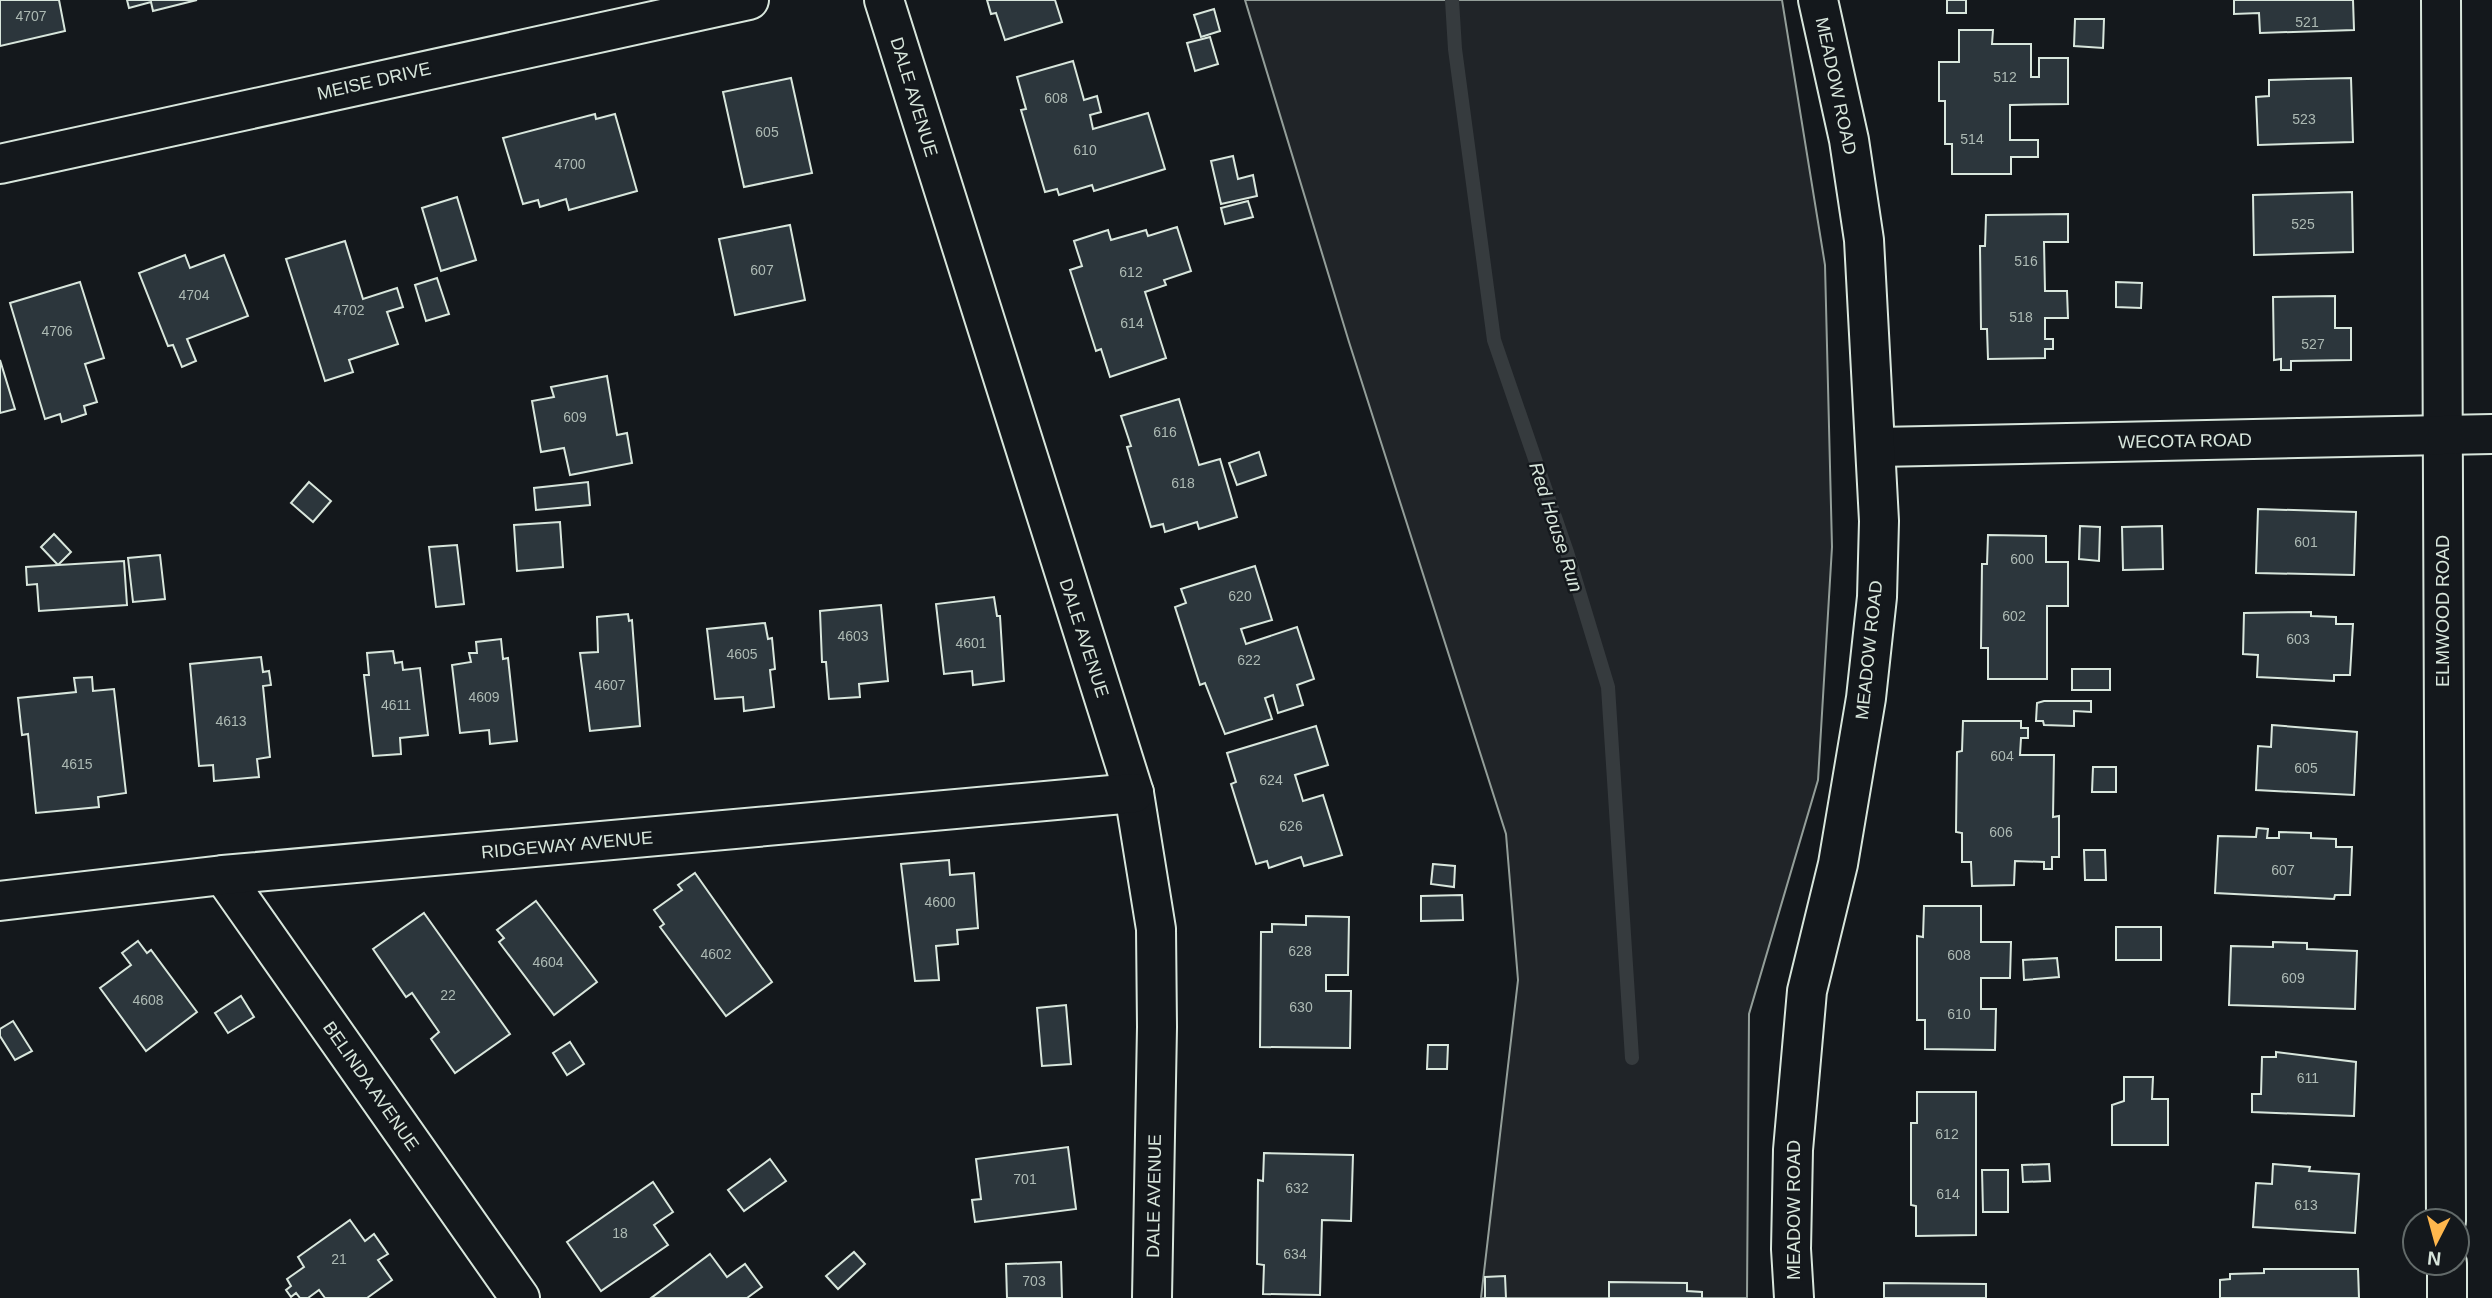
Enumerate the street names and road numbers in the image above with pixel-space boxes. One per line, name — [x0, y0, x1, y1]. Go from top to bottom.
street label: MEADOW ROAD — [1812, 15, 1860, 157]
street label: DALE AVENUE — [886, 35, 942, 159]
street label: MEISE DRIVE — [315, 58, 433, 104]
street label: WECOTA ROAD — [2118, 430, 2252, 452]
street label: ELMWOOD ROAD — [2433, 535, 2453, 687]
street label: DALE AVENUE — [1055, 576, 1113, 700]
street label: MEADOW ROAD — [1852, 579, 1886, 721]
street label: RIDGEWAY AVENUE — [480, 828, 654, 862]
street label: BELINDA AVENUE — [319, 1018, 423, 1154]
street label: DALE AVENUE — [1143, 1134, 1165, 1258]
street label: MEADOW ROAD — [1784, 1140, 1804, 1280]

